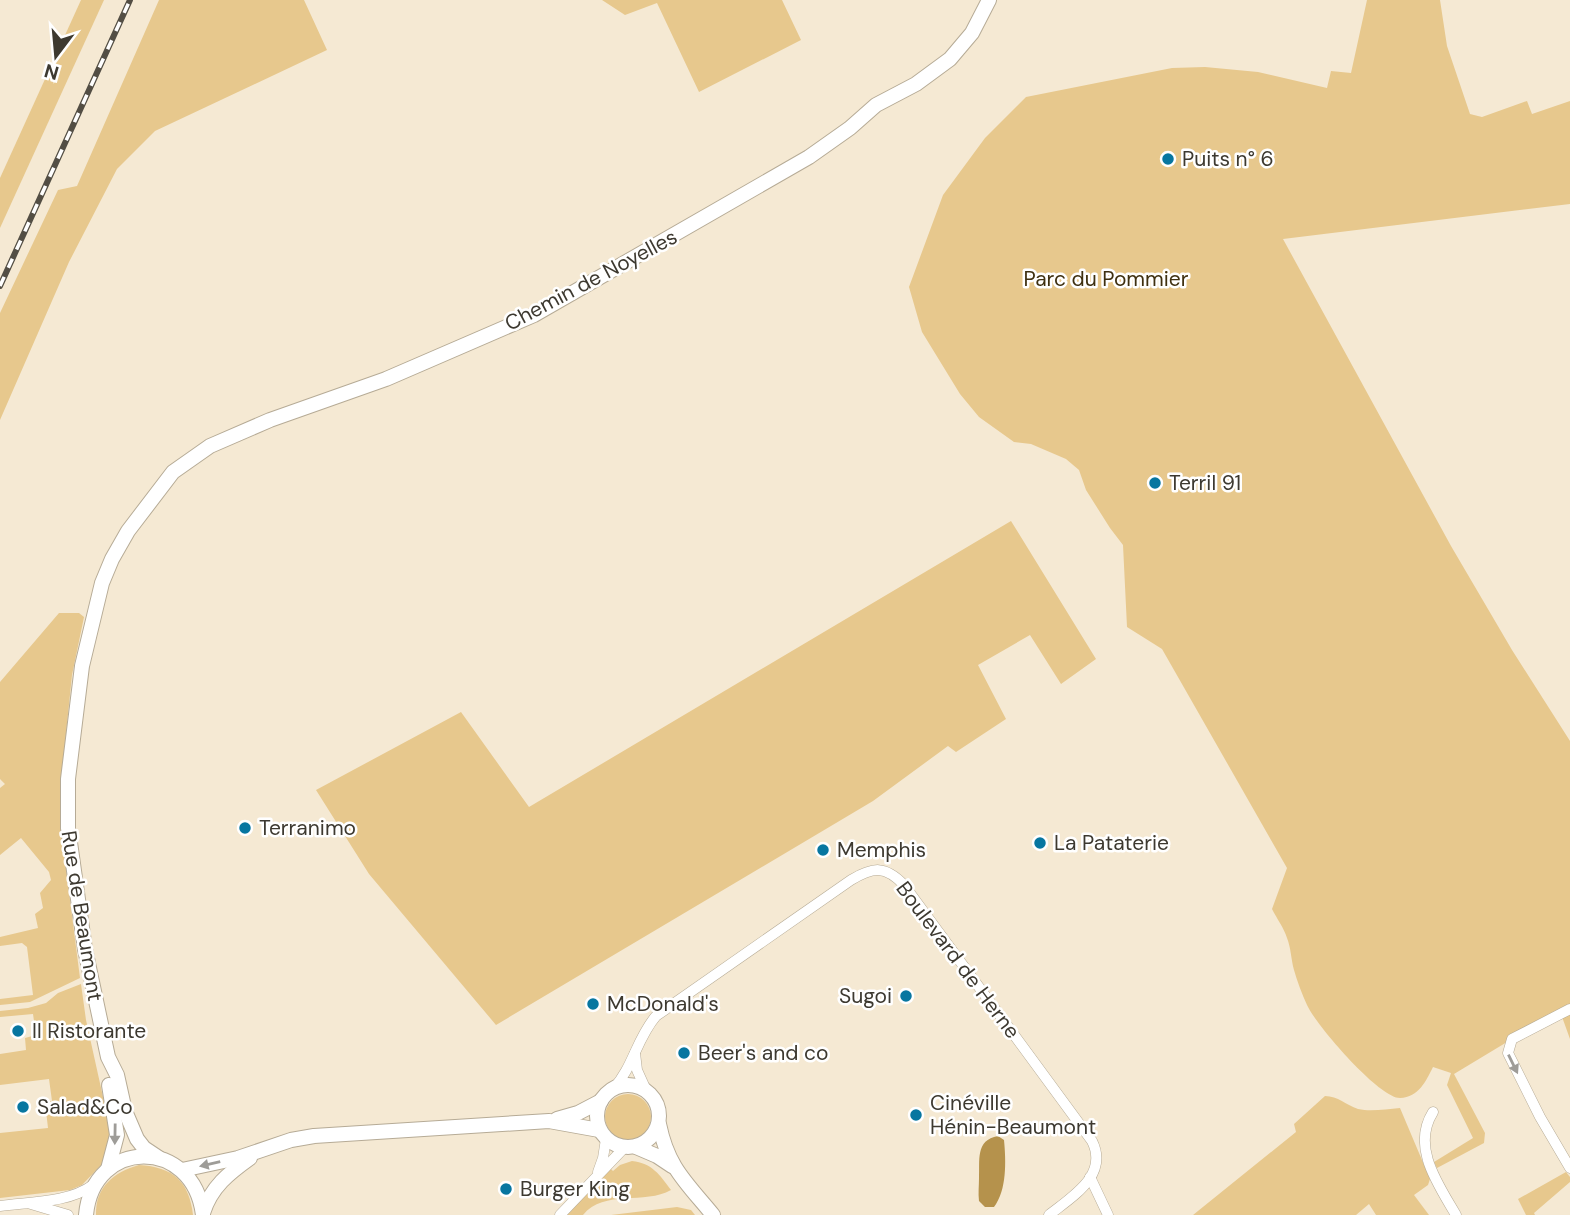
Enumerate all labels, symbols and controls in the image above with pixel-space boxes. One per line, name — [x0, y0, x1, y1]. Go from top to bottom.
north arrow — [21, 21, 91, 91]
text: N — [41, 58, 62, 86]
place label: Puits n° 6 — [1182, 145, 1274, 173]
marker: Puits n° 6 — [1160, 151, 1176, 167]
street label: Chemin de Noyelles — [500, 223, 682, 337]
park label: Parc du Pommier — [1023, 265, 1189, 293]
place label: Terril 91 — [1169, 469, 1241, 497]
marker: Terril 91 — [1147, 475, 1163, 491]
place label: Terranimo — [259, 814, 356, 842]
marker: Terranimo — [237, 820, 253, 836]
street label: Rue de Beaumont — [55, 829, 109, 1003]
place label: La Pataterie — [1054, 829, 1169, 857]
marker: La Pataterie — [1032, 835, 1048, 851]
place label: Memphis — [837, 836, 926, 864]
marker: Memphis — [815, 842, 831, 858]
street label: Boulevard de Herne — [890, 876, 1026, 1044]
place label: Sugoi — [839, 982, 892, 1010]
marker: Sugoi — [898, 988, 914, 1004]
place label: McDonald's — [607, 990, 719, 1018]
marker: McDonald's — [585, 996, 601, 1012]
place label: Il Ristorante — [32, 1017, 146, 1045]
marker: Il Ristorante — [10, 1023, 26, 1039]
place label: Beer's and co — [698, 1039, 828, 1067]
marker: Beer's and co — [676, 1045, 692, 1061]
one-way arrow — [1507, 1054, 1519, 1074]
place label: Cinéville Hénin-Beaumont — [930, 1089, 1096, 1141]
place label: Salad&Co — [37, 1093, 133, 1121]
marker: Salad&Co — [15, 1099, 31, 1115]
marker: Cinéville Hénin-Beaumont — [908, 1107, 924, 1123]
one-way arrow — [109, 1124, 121, 1146]
one-way arrow — [199, 1159, 221, 1170]
place label: Burger King — [520, 1175, 630, 1203]
marker: Burger King — [498, 1181, 514, 1197]

